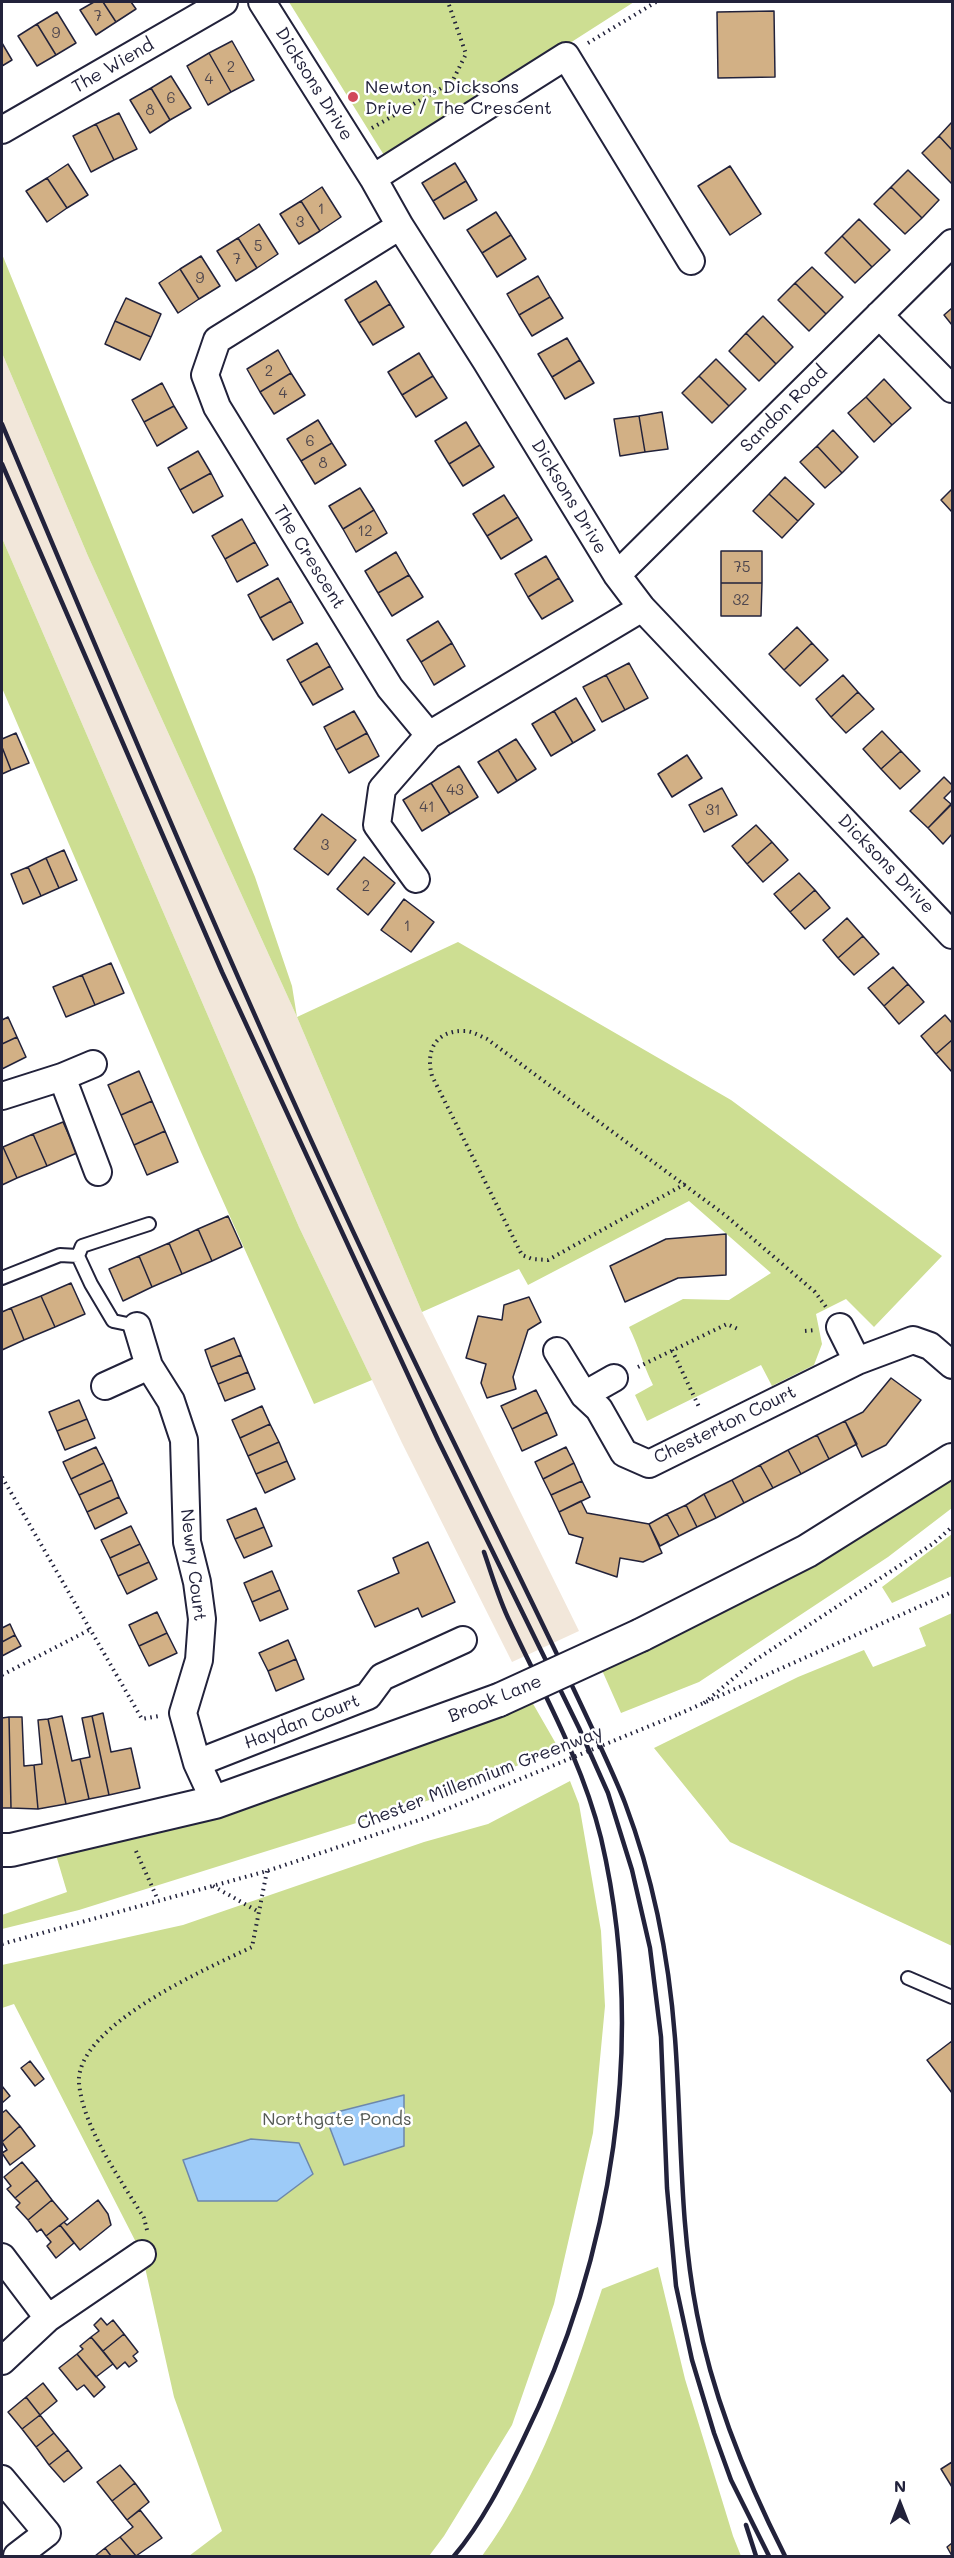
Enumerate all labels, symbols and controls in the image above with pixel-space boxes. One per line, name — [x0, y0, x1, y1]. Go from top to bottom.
house number: 7 — [94, 7, 102, 25]
street label: Dicksons Drive — [271, 23, 357, 145]
house number: 9 — [52, 24, 60, 42]
street label: The Wiend — [68, 34, 158, 98]
house number: 2 — [227, 58, 235, 76]
house number: 4 — [205, 70, 213, 88]
place label: Newton, Dicksons Drive / The Crescent — [365, 76, 552, 118]
house number: 6 — [166, 89, 176, 107]
marker: Newton, Dicksons Drive / The Crescent — [346, 90, 360, 104]
house number: 8 — [145, 101, 155, 119]
house number: 1 — [318, 200, 324, 218]
house number: 3 — [296, 213, 304, 231]
house number: 5 — [254, 237, 262, 255]
house number: 7 — [233, 250, 241, 268]
house number: 9 — [196, 269, 204, 287]
street label: Sandon Road — [736, 361, 832, 457]
house number: 2 — [265, 362, 273, 380]
house number: 4 — [279, 384, 287, 402]
house number: 6 — [305, 432, 315, 450]
street label: Dicksons Drive — [526, 436, 612, 558]
house number: 8 — [318, 454, 328, 472]
street label: The Crescent — [268, 501, 350, 613]
house number: 12 — [357, 522, 373, 540]
house number: 75 — [733, 558, 751, 576]
house number: 32 — [732, 591, 750, 609]
house number: 43 — [446, 781, 464, 799]
house number: 41 — [419, 798, 435, 816]
house number: 31 — [705, 801, 721, 819]
street label: Dicksons Drive — [833, 810, 939, 918]
house number: 3 — [321, 836, 329, 854]
house number: 2 — [362, 877, 370, 895]
house number: 1 — [404, 917, 410, 935]
street label: Chesterton Court — [650, 1381, 800, 1469]
street label: Newry Court — [175, 1508, 211, 1622]
street label: Brook Lane — [445, 1671, 545, 1727]
street label: Haydan Court — [241, 1690, 363, 1754]
street label: Chester Millennium Greenway — [354, 1721, 606, 1835]
park label: Northgate Ponds — [262, 2108, 412, 2130]
north arrow — [870, 2474, 930, 2534]
text: N — [894, 2475, 906, 2496]

